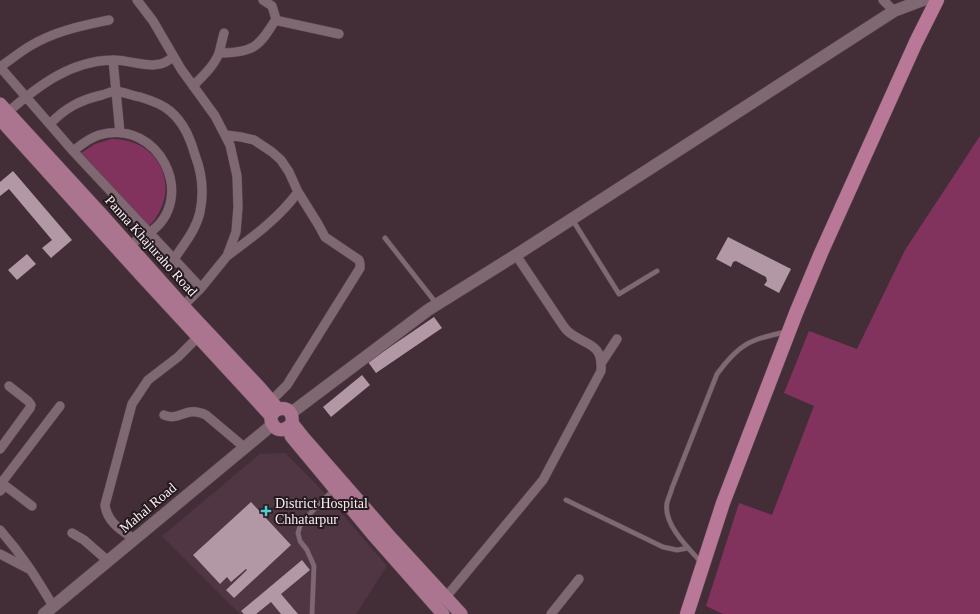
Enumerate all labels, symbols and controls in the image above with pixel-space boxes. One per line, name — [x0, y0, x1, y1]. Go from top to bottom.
street label: Panna Khajuraho Road — [102, 193, 200, 299]
street label: Mahal Road — [117, 480, 179, 536]
place label: District Hospital Chhatarpur — [275, 496, 368, 527]
marker: District Hospital Chhatarpur — [260, 505, 272, 517]

